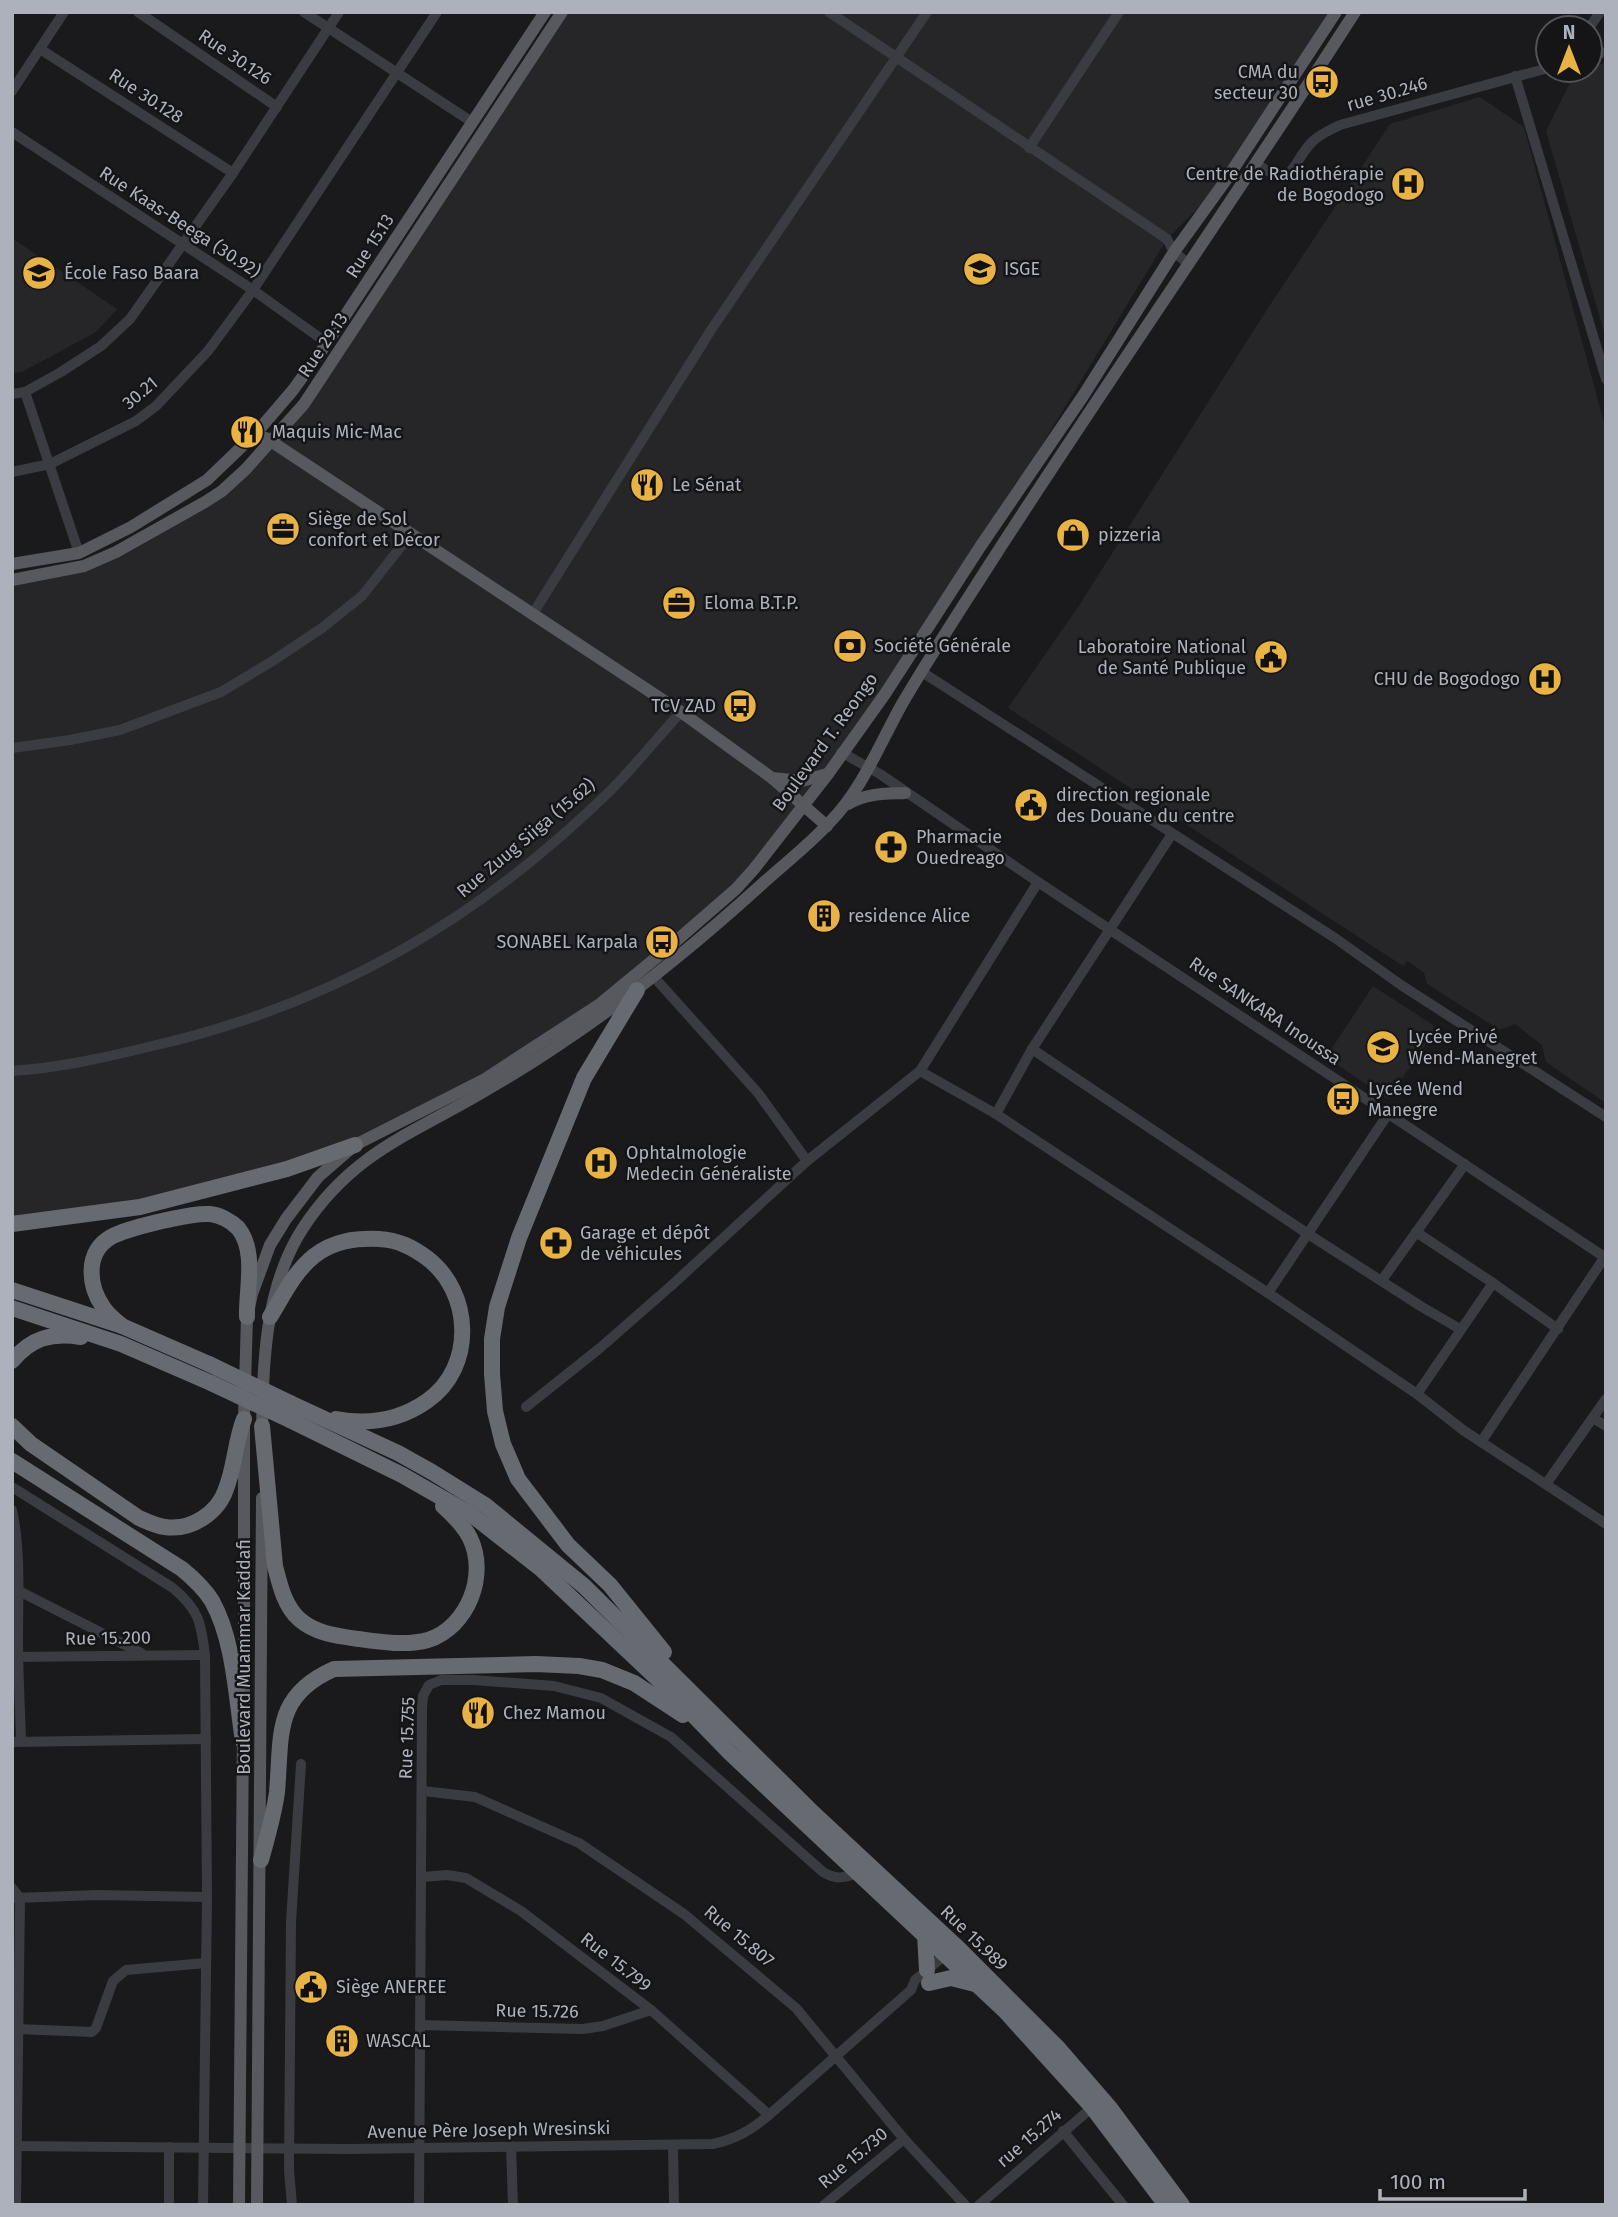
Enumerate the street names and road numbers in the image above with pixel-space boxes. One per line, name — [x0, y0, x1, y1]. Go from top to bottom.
street label: Rue 30.126 — [194, 24, 276, 90]
street label: Rue 30.128 — [105, 64, 187, 128]
street label: rue 30.246 — [1344, 72, 1430, 116]
street label: Rue Kaas-Beega (30.92) — [95, 162, 265, 282]
street label: Rue 15.13 — [341, 210, 399, 282]
street label: Rue 29.13 — [293, 308, 353, 382]
street label: 30.21 — [118, 372, 162, 414]
street label: Boulevard T. Reongo — [767, 669, 883, 815]
street label: Rue Zuug Siiga (15.62) — [452, 773, 600, 902]
street label: Rue SANKARA Inoussa — [1185, 952, 1345, 1070]
street label: Boulevard Muammar Kaddafi — [233, 1539, 255, 1775]
street label: Rue 15.200 — [65, 1626, 151, 1650]
street label: Rue 15.755 — [395, 1696, 419, 1780]
street label: Rue 15.807 — [699, 1900, 779, 1972]
street label: Rue 15.989 — [936, 1901, 1012, 1975]
street label: Rue 15.799 — [576, 1928, 656, 1996]
street label: Rue 15.726 — [495, 1999, 579, 2023]
street label: rue 15.274 — [992, 2104, 1066, 2172]
street label: Avenue Père Joseph Wresinski — [367, 2117, 611, 2143]
street label: Rue 15.730 — [814, 2123, 892, 2193]

